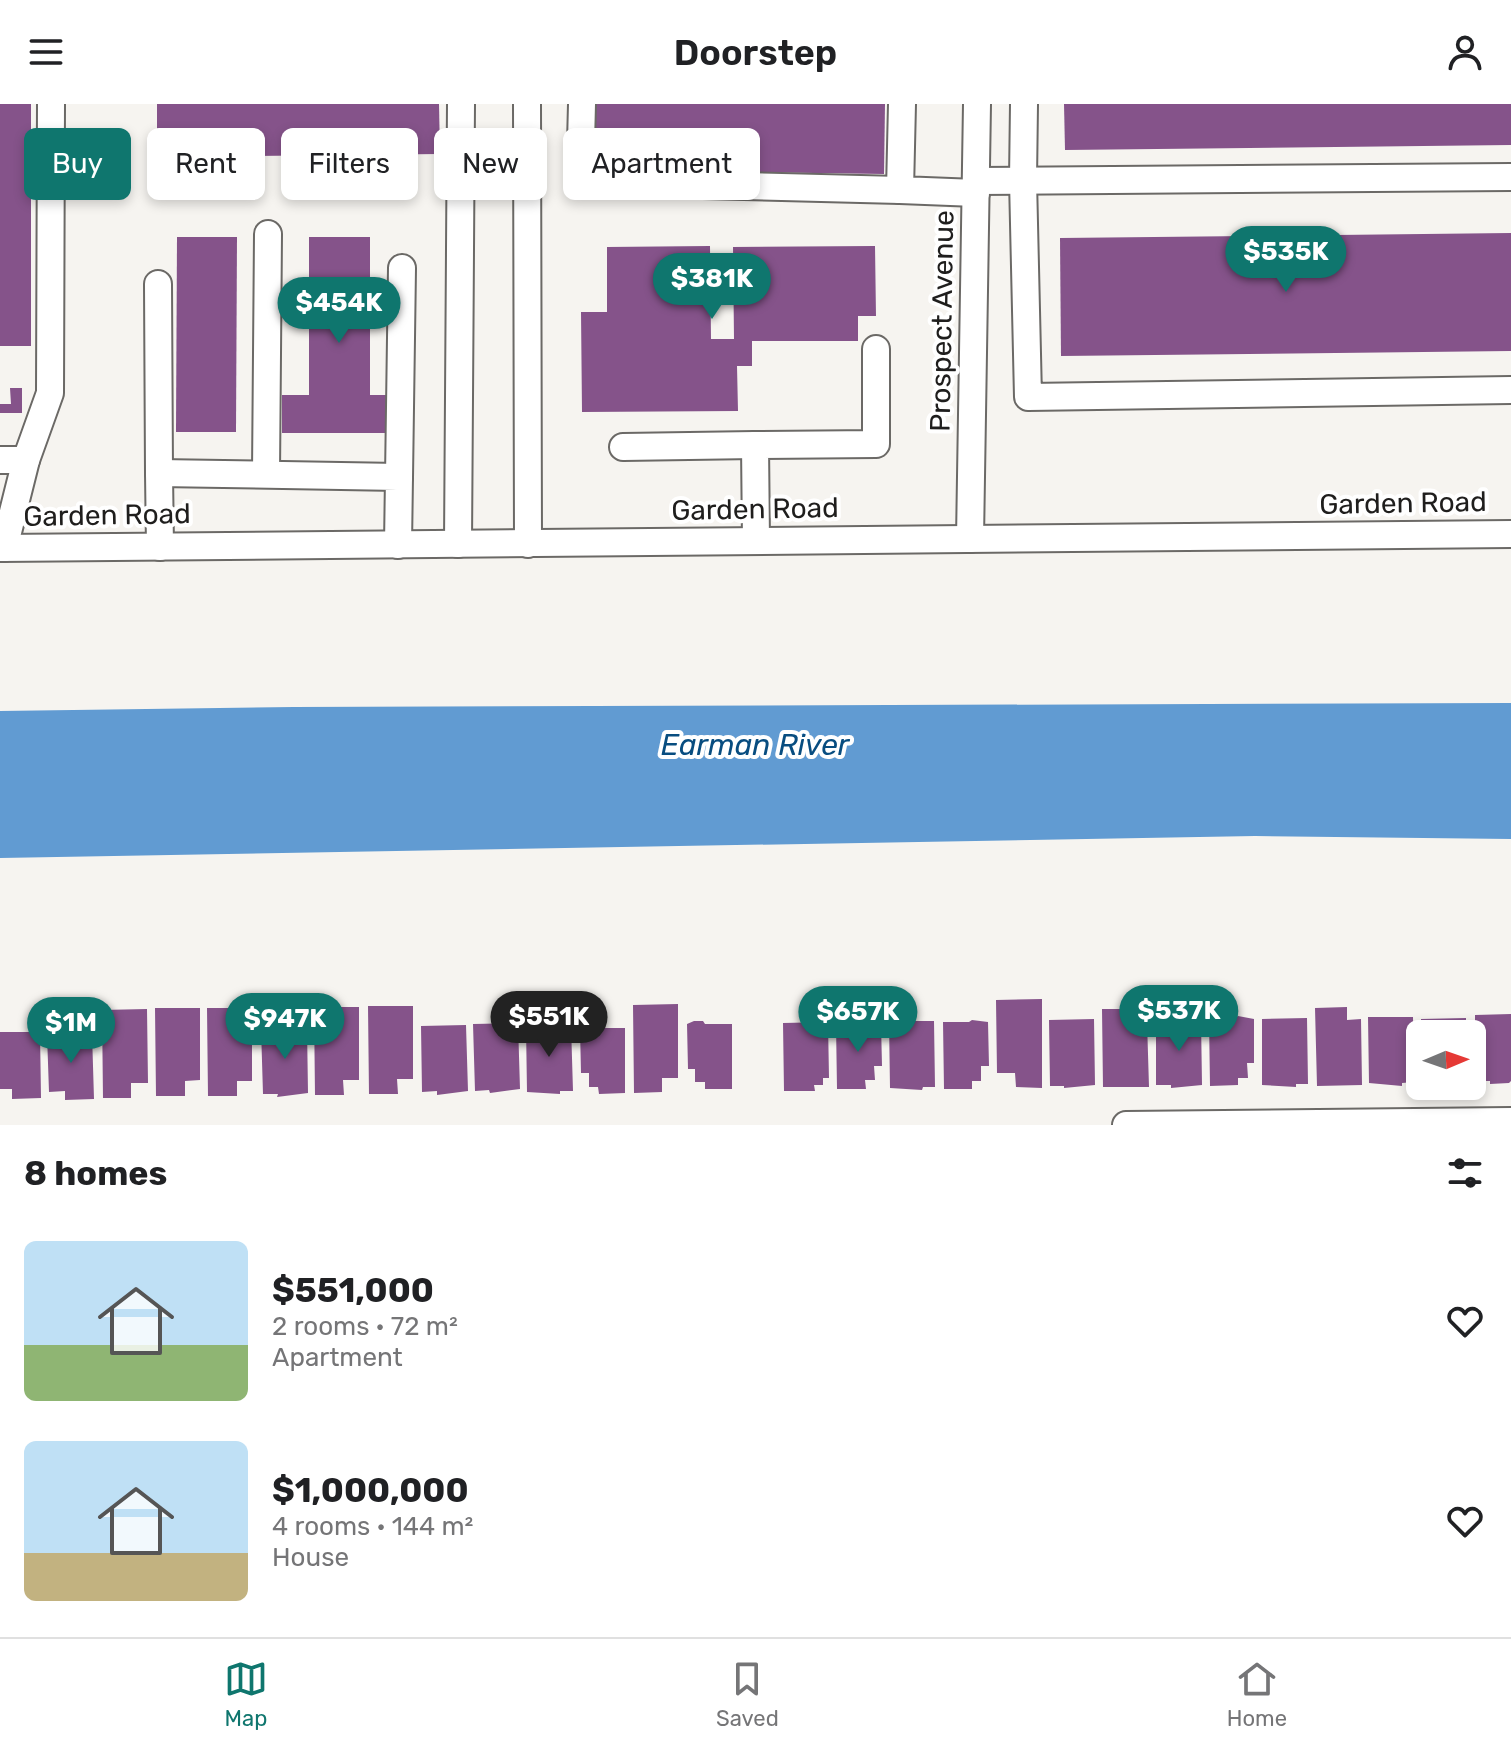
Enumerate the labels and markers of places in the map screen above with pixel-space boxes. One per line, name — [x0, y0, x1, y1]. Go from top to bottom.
pin: $535K — [1230, 226, 1342, 294]
pin: $381K — [656, 253, 768, 321]
pin: $454K — [283, 277, 395, 345]
pin: $537K — [1123, 985, 1235, 1053]
pin: $657K — [802, 986, 914, 1054]
pin: $551K — [493, 991, 605, 1059]
pin: $947K — [229, 993, 341, 1061]
pin: $1M — [32, 997, 110, 1065]

